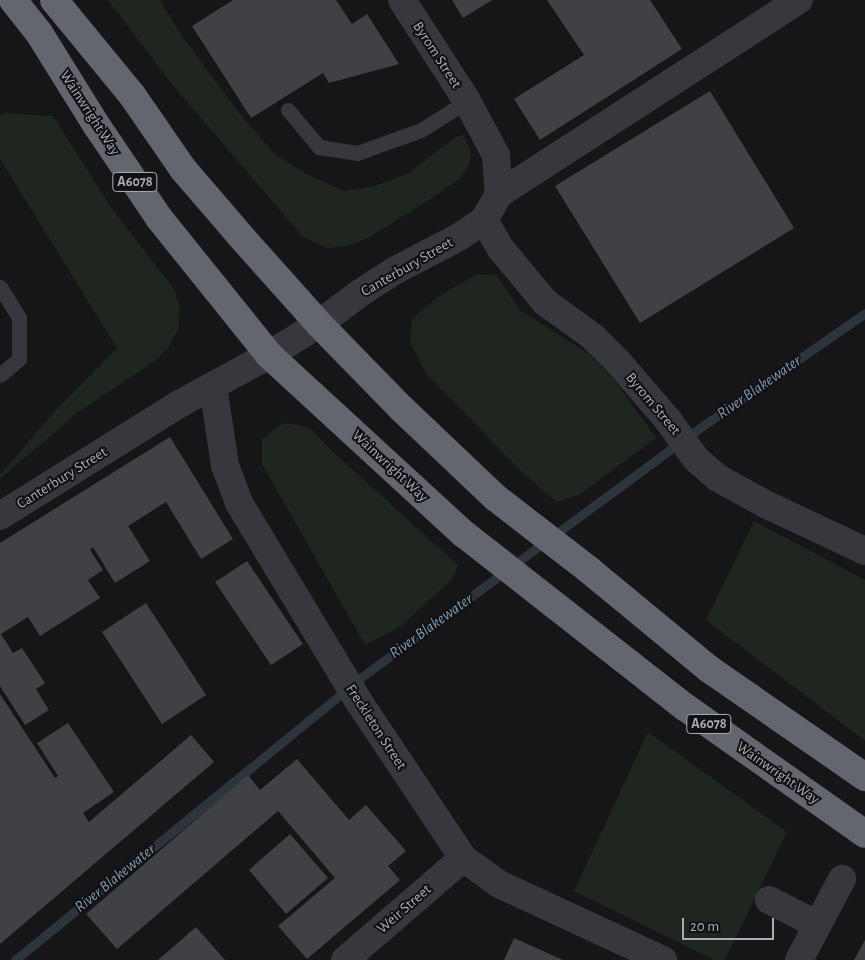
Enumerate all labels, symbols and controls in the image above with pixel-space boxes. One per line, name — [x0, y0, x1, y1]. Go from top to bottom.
street label: Byrom Street — [409, 18, 465, 92]
street label: Wainwright Way — [56, 67, 124, 159]
road number: A6078 — [111, 170, 159, 193]
street label: Canterbury Street — [358, 233, 456, 301]
water label: River Blakewater — [713, 351, 805, 423]
street label: Byrom Street — [622, 369, 684, 439]
street label: Wainwright Way — [348, 426, 432, 506]
street label: Canterbury Street — [14, 443, 110, 513]
water label: River Blakewater — [386, 589, 476, 663]
street label: Freckleton Street — [342, 681, 410, 773]
road number: A6078 — [685, 712, 733, 736]
street label: Wainwright Way — [733, 738, 823, 808]
water label: River Blakewater — [71, 840, 159, 916]
street label: Weir Street — [373, 881, 435, 937]
scale bar — [685, 908, 778, 940]
text: 20 m — [690, 919, 719, 934]

